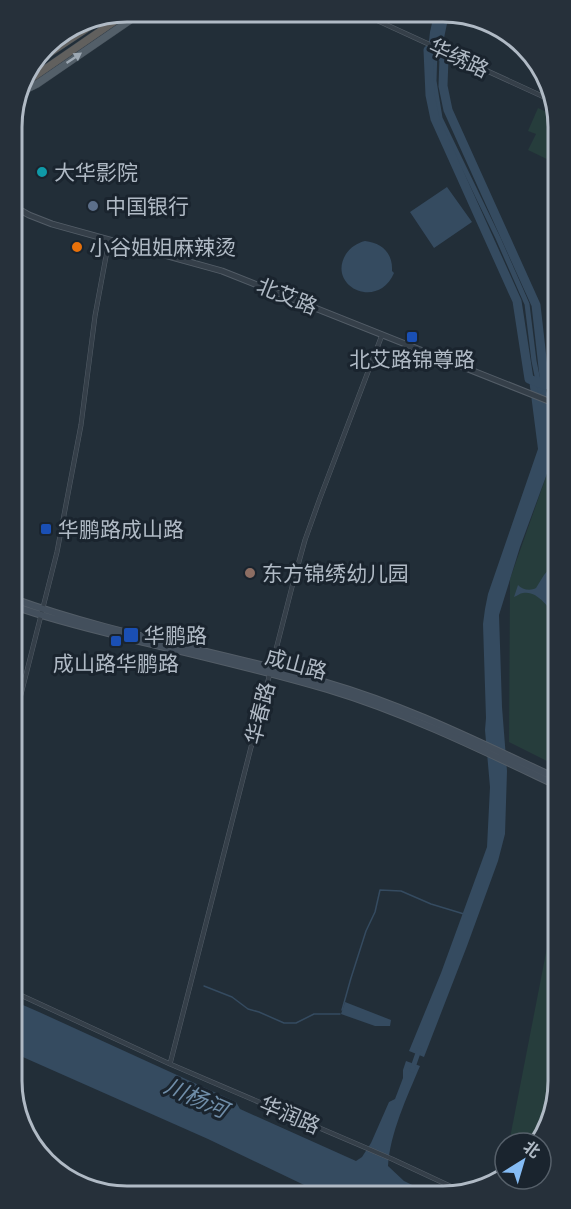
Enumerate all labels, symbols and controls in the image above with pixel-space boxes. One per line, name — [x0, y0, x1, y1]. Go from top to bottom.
street label: 华绣路 — [425, 33, 493, 83]
one-way arrow — [66, 52, 82, 64]
place label: 大华影院 — [54, 160, 138, 185]
marker: 大华影院 — [35, 165, 49, 179]
place label: 中国银行 — [105, 194, 189, 219]
marker: 中国银行 — [86, 199, 100, 213]
place label: 小谷姐姐麻辣烫 — [89, 235, 236, 260]
marker: 小谷姐姐麻辣烫 — [70, 240, 84, 254]
street label: 北艾路 — [253, 273, 321, 319]
marker: 北艾路锦尊路 — [405, 330, 419, 344]
place label: 北艾路锦尊路 — [349, 347, 475, 372]
place label: 华鹏路成山路 — [58, 517, 184, 542]
marker: 华鹏路成山路 — [39, 522, 53, 536]
place label: 东方锦绣幼儿园 — [262, 561, 409, 586]
marker: 东方锦绣幼儿园 — [243, 566, 257, 580]
place label: 华鹏路 — [144, 623, 207, 648]
marker: 华鹏路 — [122, 626, 140, 644]
marker: 成山路华鹏路 — [109, 634, 123, 648]
street label: 成山路 — [262, 644, 330, 684]
place label: 成山路华鹏路 — [53, 651, 179, 676]
street label: 华春路 — [240, 679, 280, 747]
water label: 川杨河 — [160, 1072, 235, 1125]
street label: 华润路 — [256, 1091, 324, 1139]
north arrow — [493, 1131, 553, 1191]
text: 北 — [520, 1137, 544, 1162]

